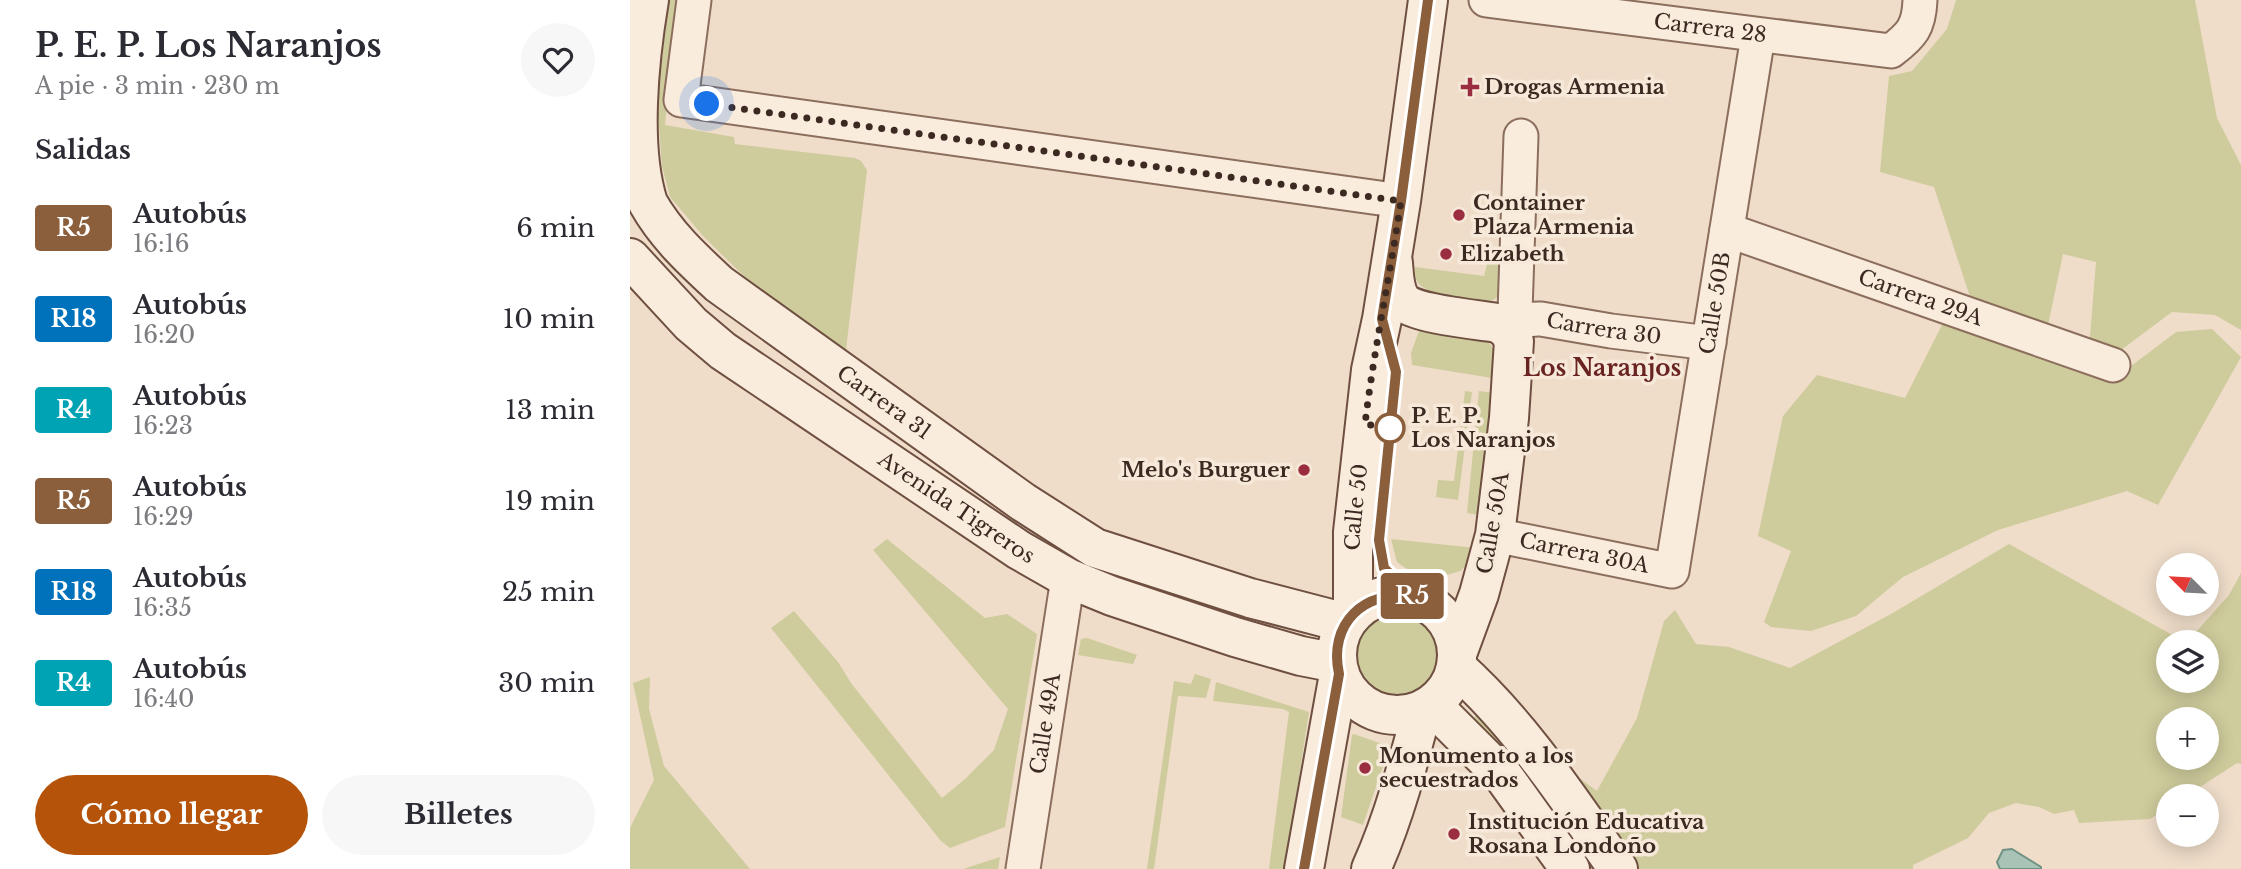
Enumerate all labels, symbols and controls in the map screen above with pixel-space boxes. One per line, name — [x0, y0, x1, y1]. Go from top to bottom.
street label: Carrera 28 — [1652, 8, 1768, 48]
button: heart — [521, 23, 595, 97]
text: P. E. P. Los Naranjos — [35, 25, 382, 66]
text: A pie · 3 min · 230 m — [35, 72, 280, 100]
place label: Drogas Armenia — [1484, 74, 1665, 100]
marker: Drogas Armenia — [1462, 79, 1478, 95]
your location — [689, 86, 724, 121]
text: Salidas — [35, 134, 131, 166]
place label: Container Plaza Armenia — [1473, 190, 1634, 240]
text: Autobús — [133, 198, 247, 230]
marker: Container Plaza Armenia — [1451, 207, 1467, 223]
text: 6 min — [516, 212, 595, 244]
text: R5 — [56, 213, 91, 242]
text: 16:16 — [133, 230, 190, 258]
place label: Elizabeth — [1460, 241, 1565, 267]
marker: Elizabeth — [1438, 246, 1454, 262]
street label: Calle 50B — [1694, 250, 1736, 356]
street label: Carrera 29A — [1855, 264, 1987, 332]
text: Autobús — [133, 289, 247, 321]
text: 10 min — [503, 303, 595, 335]
text: R18 — [50, 304, 97, 333]
street label: Carrera 30 — [1545, 307, 1663, 350]
text: 16:20 — [133, 321, 195, 349]
district label: Los Naranjos — [1523, 354, 1681, 382]
street label: Carrera 31 — [832, 360, 937, 445]
text: Autobús — [133, 380, 247, 412]
text: 13 min — [505, 394, 595, 426]
text: R4 — [56, 395, 91, 424]
place label: P. E. P. Los Naranjos — [1411, 403, 1556, 453]
text: 16:23 — [133, 412, 193, 440]
marker: P. E. P. Los Naranjos — [1375, 413, 1405, 443]
street label: Avenida Tigreros — [872, 446, 1039, 569]
place label: Melo's Burguer — [1121, 457, 1291, 483]
marker: Melo's Burguer — [1296, 462, 1312, 478]
street label: Calle 50 — [1340, 462, 1373, 551]
street label: Calle 50A — [1471, 469, 1515, 576]
text: Autobús — [133, 471, 247, 503]
text: 19 min — [505, 485, 595, 517]
text: R5 — [56, 486, 91, 515]
text: 16:29 — [133, 503, 194, 531]
street label: Carrera 30A — [1517, 527, 1652, 579]
north arrow — [2156, 553, 2219, 616]
map controls — [2156, 553, 2219, 847]
text: Autobús — [133, 562, 247, 594]
line badge: R5 — [1380, 573, 1444, 619]
text: 25 min — [502, 576, 595, 608]
text: R18 — [50, 577, 97, 606]
text: R5 — [1395, 581, 1429, 610]
text: 16:35 — [133, 594, 192, 622]
button: layers — [2156, 630, 2219, 693]
text: Autobús — [133, 653, 247, 685]
text: 30 min — [498, 667, 595, 699]
text: R4 — [56, 668, 91, 697]
street label: Calle 49A — [1025, 671, 1066, 776]
text: 16:40 — [133, 685, 194, 713]
button: + — [2156, 707, 2219, 770]
place label: Monumento a los secuestrados — [1379, 743, 1574, 793]
marker: Monumento a los secuestrados — [1357, 760, 1373, 776]
button: Cómo llegar — [35, 775, 308, 855]
button: Billetes — [322, 775, 595, 855]
button: − — [2156, 784, 2219, 847]
place label: Institución Educativa Rosana Londoño — [1468, 809, 1704, 859]
marker: Institución Educativa Rosana Londoño — [1446, 826, 1462, 842]

